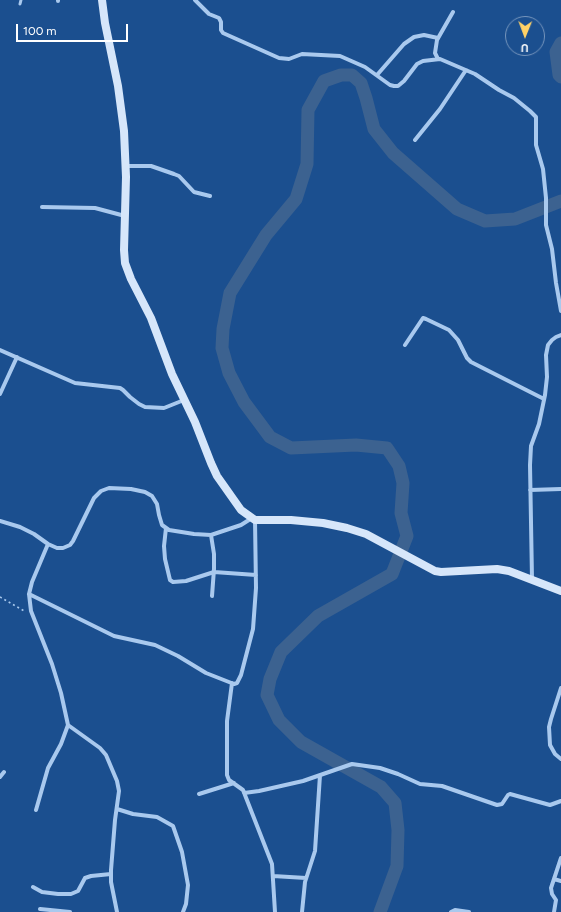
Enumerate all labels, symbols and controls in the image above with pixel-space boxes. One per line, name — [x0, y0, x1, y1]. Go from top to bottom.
scale bar — [18, 16, 130, 42]
north arrow — [505, 16, 545, 56]
text: 100 m — [23, 24, 57, 38]
text: U — [521, 41, 529, 54]

